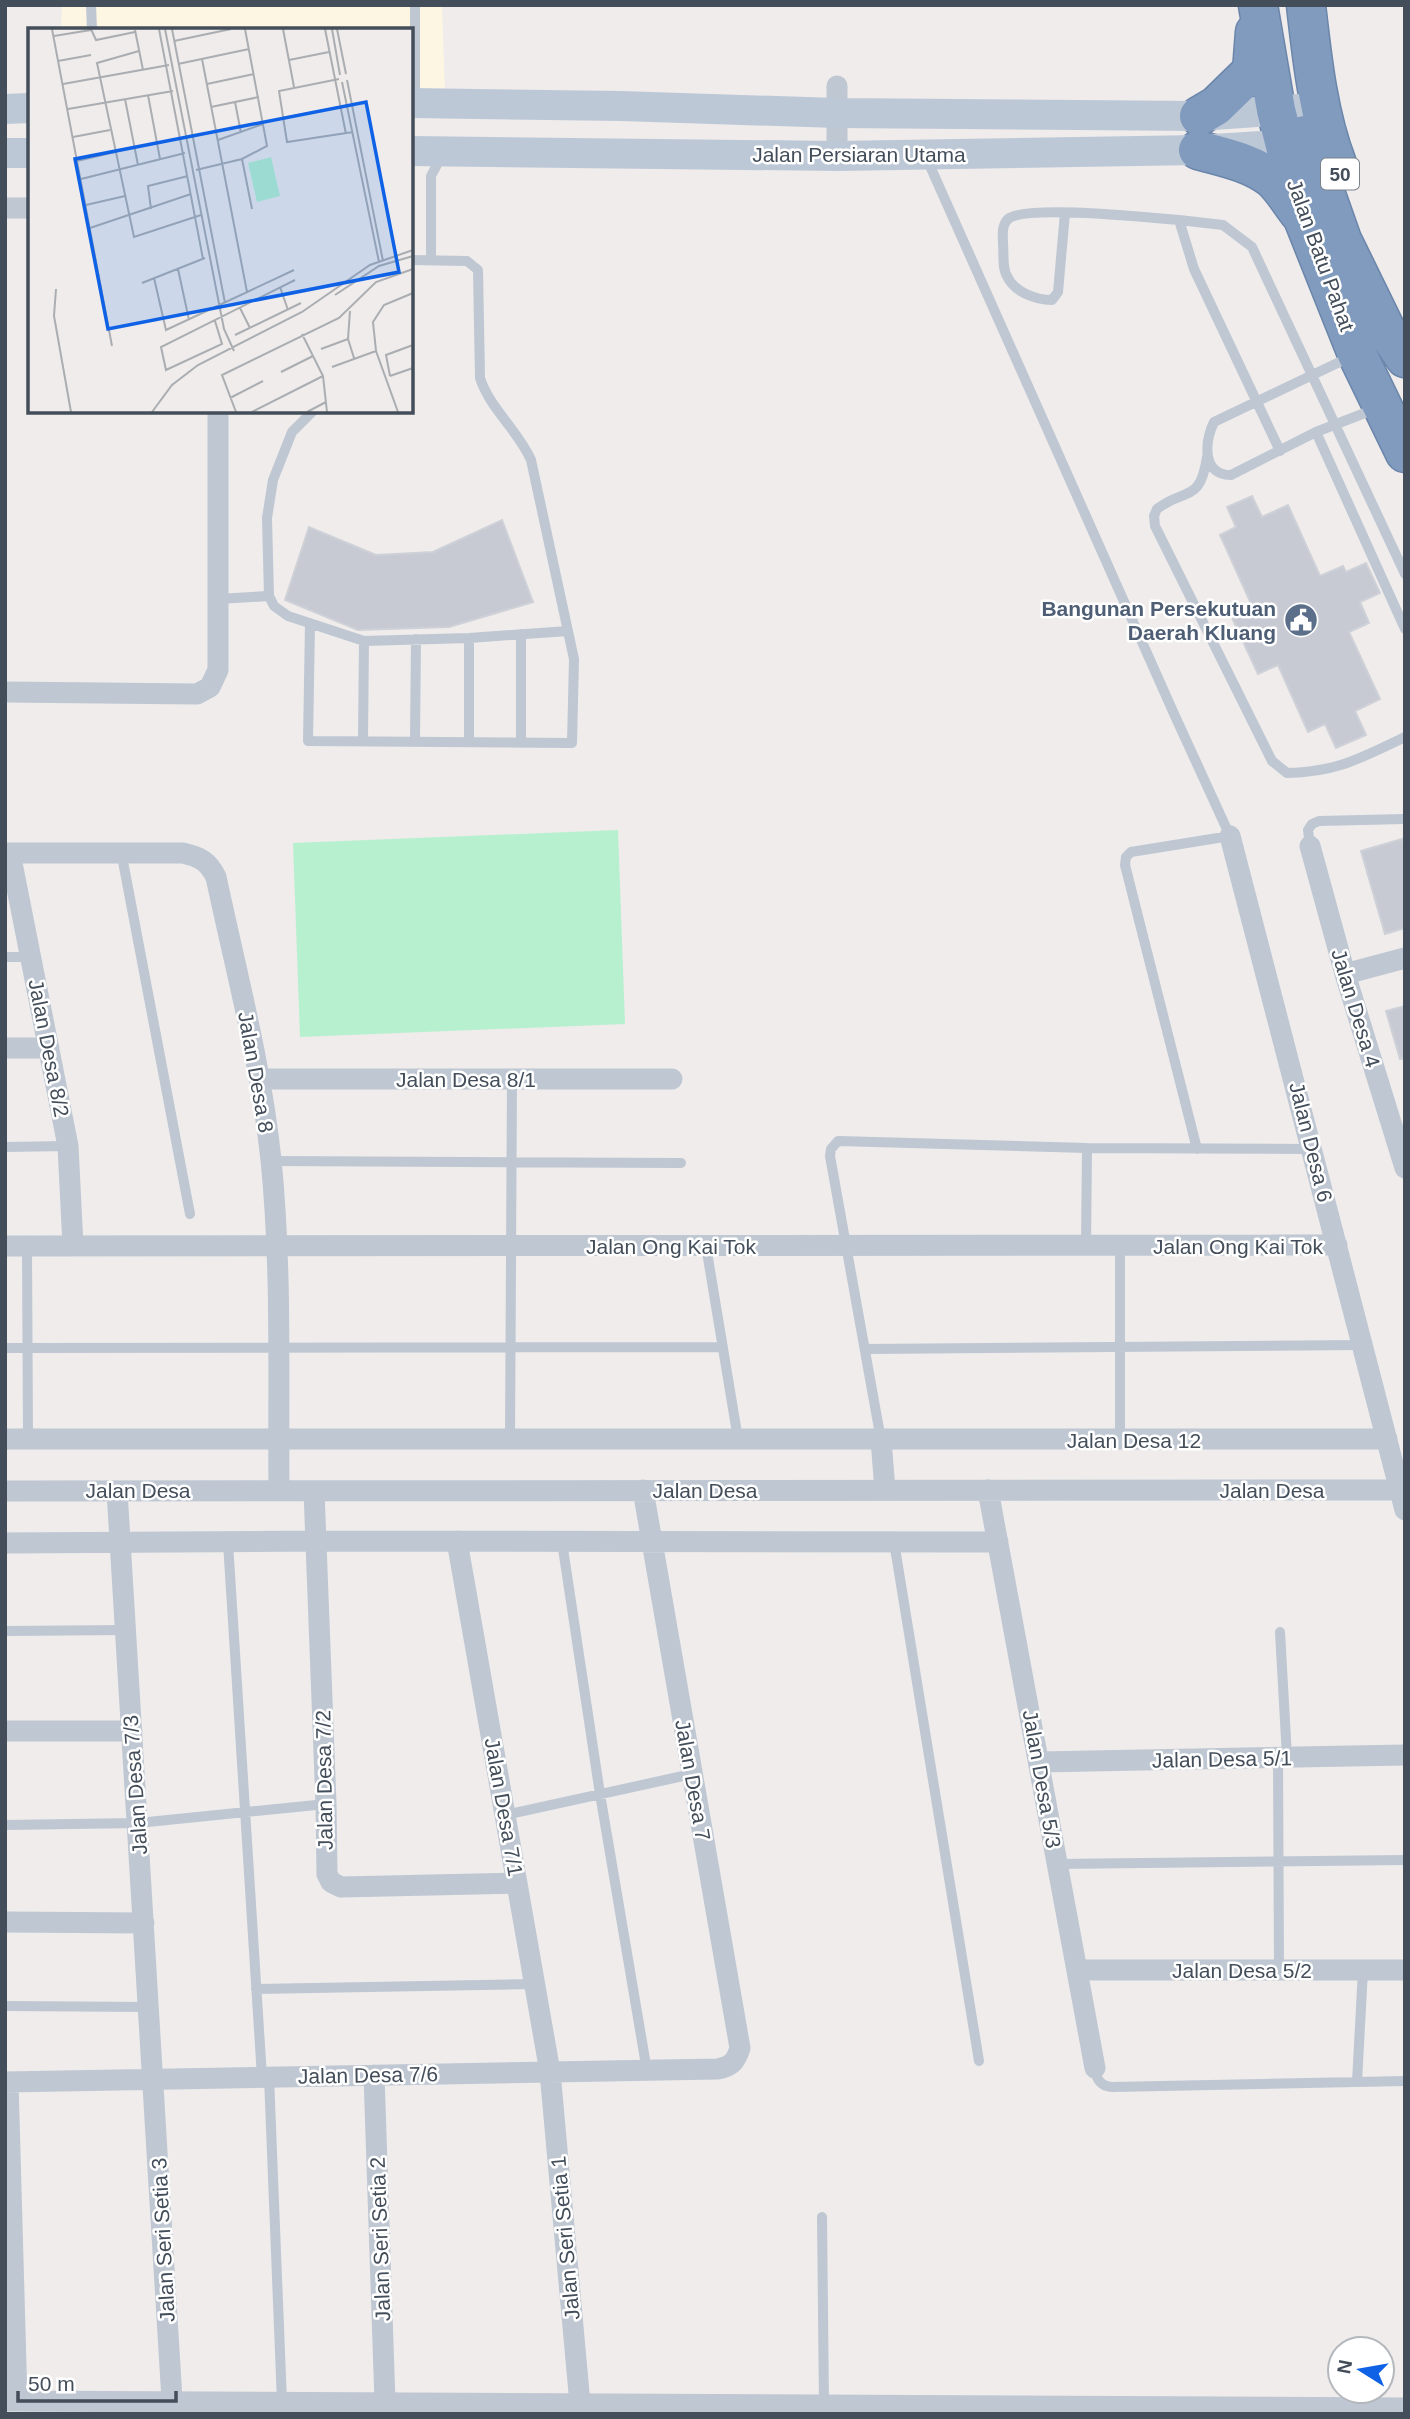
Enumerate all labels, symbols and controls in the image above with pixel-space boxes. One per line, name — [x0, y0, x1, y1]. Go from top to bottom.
inset map — [28, 28, 413, 413]
street label: Jalan Persiaran Utama — [752, 143, 966, 166]
road number: 50 — [1321, 158, 1359, 190]
street label: Jalan Batu Pahat — [1283, 176, 1359, 334]
place label: Bangunan Persekutuan Daerah Kluang — [1041, 597, 1276, 644]
public building icon: Bangunan Persekutuan Daerah Kluang — [1282, 601, 1320, 639]
street label: Jalan Desa 4 — [1327, 946, 1385, 1070]
street label: Jalan Desa 8/2 — [24, 977, 74, 1119]
street label: Jalan Desa 8 — [234, 1010, 278, 1134]
street label: Jalan Desa 8/1 — [396, 1068, 536, 1091]
street label: Jalan Desa 6 — [1285, 1080, 1337, 1204]
street label: Jalan Ong Kai Tok — [586, 1235, 757, 1258]
street label: Jalan Ong Kai Tok — [1153, 1235, 1324, 1258]
street label: Jalan Desa 12 — [1067, 1429, 1201, 1452]
street label: Jalan Desa — [85, 1479, 191, 1502]
street label: Jalan Desa — [652, 1479, 758, 1502]
street label: Jalan Desa — [1219, 1479, 1325, 1502]
street label: Jalan Desa 5/3 — [1019, 1708, 1065, 1850]
street label: Jalan Desa 7/2 — [311, 1710, 337, 1850]
street label: Jalan Desa 7/3 — [119, 1714, 151, 1856]
street label: Jalan Desa 7 — [671, 1718, 715, 1842]
street label: Jalan Desa 7/1 — [481, 1736, 527, 1878]
street label: Jalan Desa 5/1 — [1152, 1746, 1292, 1772]
street label: Jalan Desa 5/2 — [1172, 1959, 1312, 1982]
street label: Jalan Desa 7/6 — [298, 2062, 438, 2088]
street label: Jalan Seri Setia 1 — [546, 2155, 584, 2321]
street label: Jalan Seri Setia 2 — [366, 2156, 394, 2322]
street label: Jalan Seri Setia 3 — [147, 2157, 179, 2323]
north arrow — [1326, 2335, 1396, 2405]
text: N — [1333, 2358, 1356, 2376]
scale bar — [18, 2360, 175, 2404]
text: 50 m — [28, 2372, 75, 2395]

